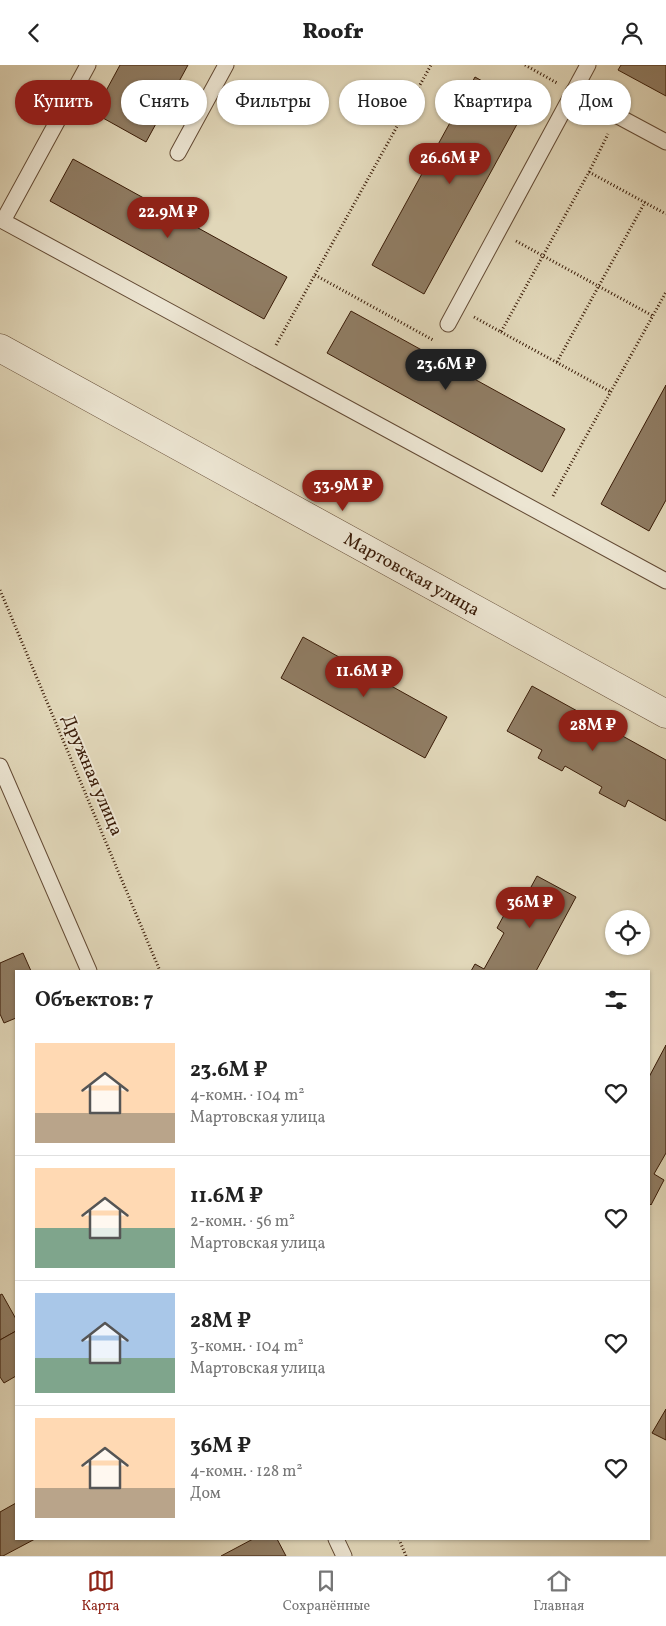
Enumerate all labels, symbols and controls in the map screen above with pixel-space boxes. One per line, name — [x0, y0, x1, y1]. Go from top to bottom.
text: Roofr — [302, 17, 364, 48]
icon: back — [20, 19, 48, 47]
icon: person — [618, 19, 646, 47]
chip: Купить — [15, 80, 111, 125]
chip: Снять — [121, 80, 207, 125]
chip: Фильтры — [217, 80, 329, 125]
chip: Новое — [339, 80, 425, 125]
chip: Квартира — [435, 80, 551, 125]
chip: Дом — [561, 80, 631, 125]
pin: 26.6M ₽ — [404, 143, 496, 185]
text: 26.6M ₽ — [420, 148, 480, 170]
pin: 22.9M ₽ — [122, 197, 214, 239]
text: 22.9M ₽ — [138, 202, 198, 224]
pin: 23.6M ₽ — [400, 349, 492, 391]
text: 23.6M ₽ — [416, 354, 476, 376]
pin: 33.9M ₽ — [297, 469, 389, 512]
text: 33.9M ₽ — [313, 475, 373, 497]
street label: Мартовская улица — [339, 527, 484, 623]
pin: 11.6M ₽ — [318, 655, 410, 698]
text: 11.6M ₽ — [336, 661, 392, 683]
pin: 28M ₽ — [558, 709, 628, 752]
street label: Дружная улица — [55, 711, 128, 840]
text: 28M ₽ — [570, 715, 616, 737]
pin: 36M ₽ — [495, 887, 565, 929]
text: 36M ₽ — [507, 892, 553, 914]
map controls — [605, 910, 650, 955]
button: locate — [605, 910, 650, 955]
text: Объектов: 7 — [35, 986, 154, 1015]
icon: filters — [602, 986, 630, 1014]
text: 23.6M ₽ — [190, 1056, 268, 1085]
icon: home — [75, 1063, 135, 1123]
icon: heart — [602, 1079, 630, 1107]
text: 4-комн. · 104 m² — [190, 1085, 304, 1107]
text: Мартовская улица — [190, 1107, 325, 1129]
text: 11.6M ₽ — [190, 1182, 263, 1211]
icon: home — [75, 1188, 135, 1248]
icon: heart — [602, 1204, 630, 1232]
text: 2-комн. · 56 m² — [190, 1211, 295, 1233]
text: Мартовская улица — [190, 1233, 325, 1255]
text: 28M ₽ — [190, 1307, 251, 1336]
icon: home — [75, 1313, 135, 1373]
icon: heart — [602, 1329, 630, 1357]
text: 3-комн. · 104 m² — [190, 1336, 304, 1358]
text: Мартовская улица — [190, 1358, 325, 1380]
text: 36M ₽ — [190, 1432, 251, 1461]
icon: home — [75, 1438, 135, 1498]
icon: heart — [602, 1454, 630, 1482]
text: 4-комн. · 128 m² — [190, 1461, 302, 1483]
text: Дом — [190, 1483, 221, 1505]
tab: Карта — [82, 1567, 120, 1616]
tab: Сохранённые — [283, 1567, 370, 1616]
tab: Главная — [533, 1567, 584, 1616]

